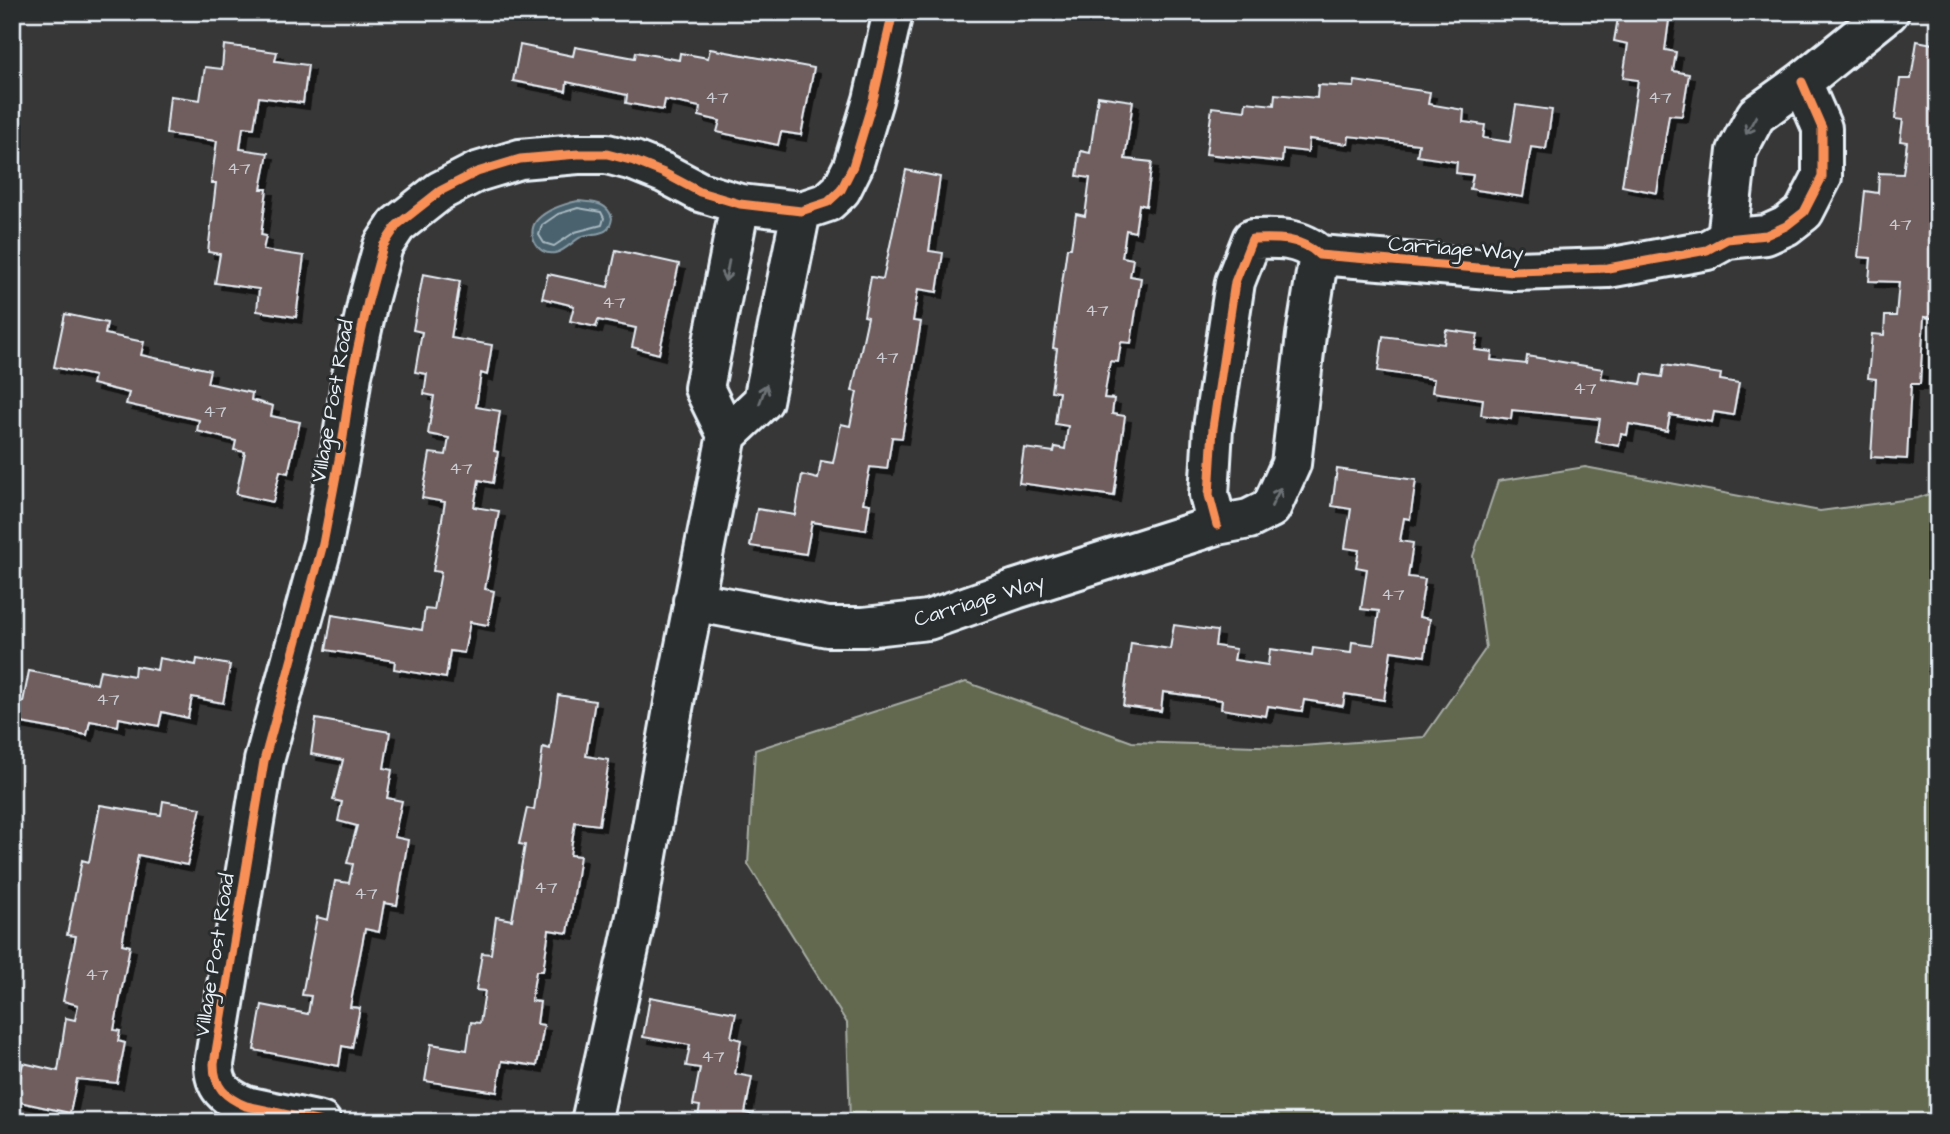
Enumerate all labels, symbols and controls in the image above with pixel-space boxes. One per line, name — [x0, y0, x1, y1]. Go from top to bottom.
house number: 47 — [705, 85, 729, 110]
house number: 47 — [1648, 85, 1672, 110]
one-way arrow — [1744, 114, 1757, 135]
house number: 47 — [227, 156, 251, 181]
house number: 47 — [1888, 212, 1912, 237]
street label: Carriage Way — [1387, 229, 1525, 270]
one-way arrow — [720, 259, 733, 282]
house number: 47 — [602, 290, 626, 315]
house number: 47 — [1085, 298, 1109, 323]
street label: Village Post Road — [304, 317, 363, 485]
house number: 47 — [875, 345, 899, 370]
house number: 47 — [1573, 376, 1597, 401]
one-way arrow — [758, 384, 770, 405]
house number: 47 — [203, 399, 227, 424]
house number: 47 — [449, 456, 473, 481]
one-way arrow — [1269, 488, 1283, 508]
street label: Carriage Way — [910, 567, 1049, 636]
house number: 47 — [1381, 582, 1405, 607]
house number: 47 — [96, 687, 120, 712]
street label: Village Post Road — [187, 871, 244, 1039]
house number: 47 — [534, 875, 558, 900]
house number: 47 — [354, 881, 378, 906]
house number: 47 — [85, 962, 109, 987]
house number: 47 — [701, 1044, 725, 1069]

